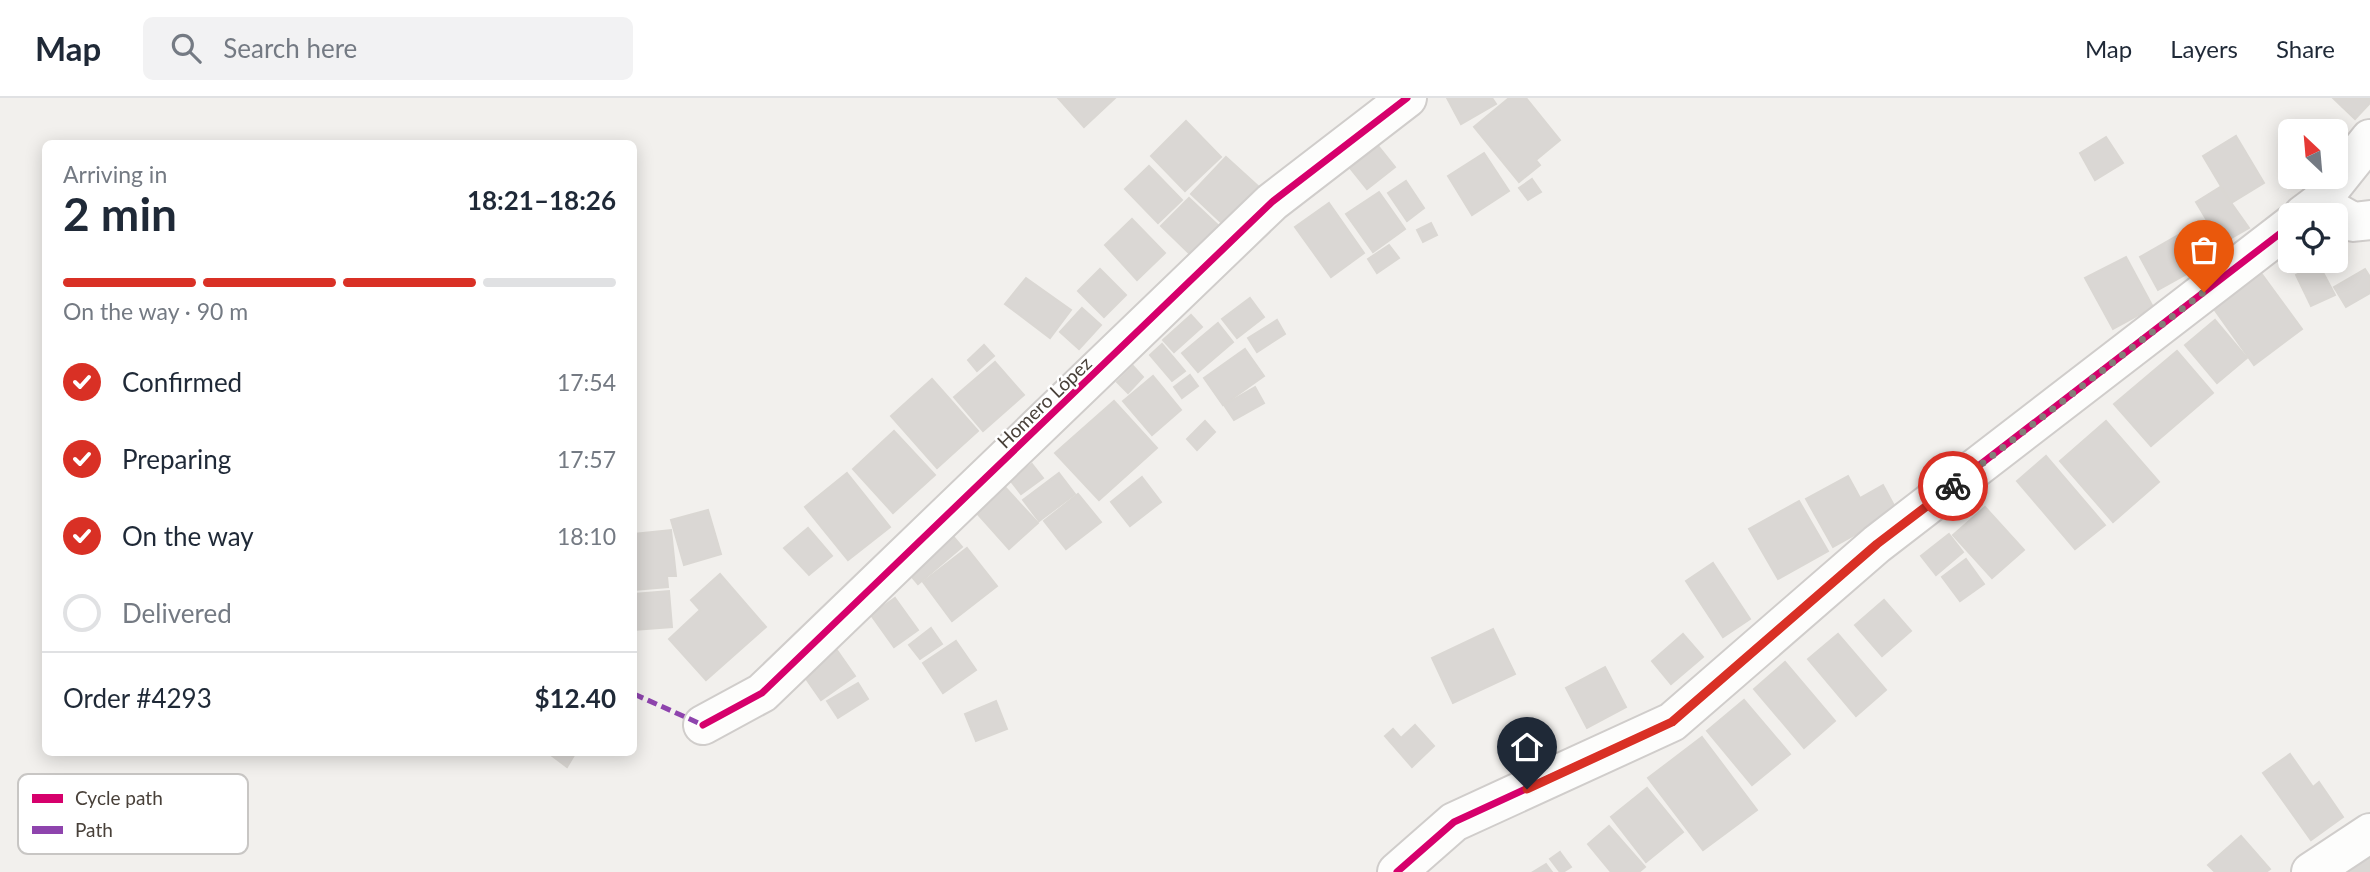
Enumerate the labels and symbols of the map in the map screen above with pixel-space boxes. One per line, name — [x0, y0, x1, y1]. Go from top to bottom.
north arrow — [2278, 119, 2348, 189]
pin — [2174, 220, 2234, 292]
street label: Homero López — [992, 351, 1096, 453]
courier — [1918, 451, 1988, 521]
pin — [1497, 717, 1557, 789]
legend — [18, 774, 248, 854]
text: Cycle path — [75, 786, 163, 809]
text: Path — [75, 818, 113, 841]

